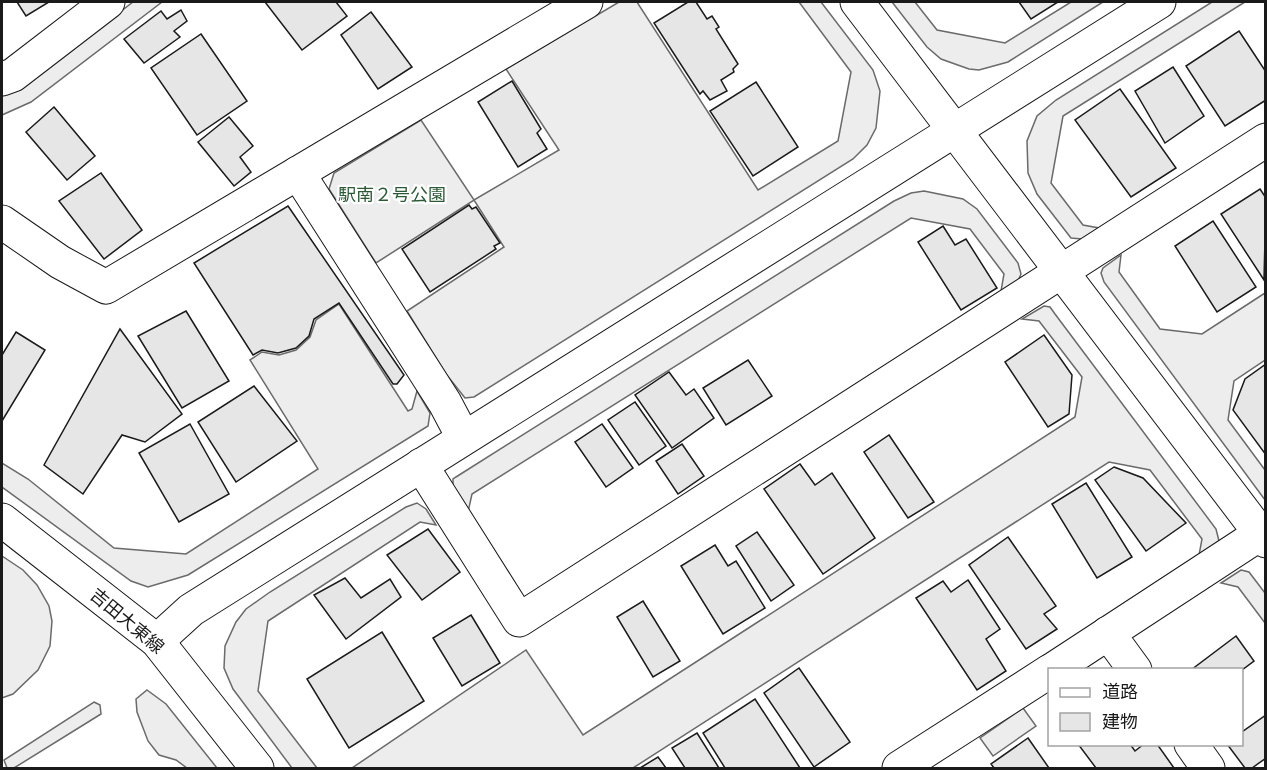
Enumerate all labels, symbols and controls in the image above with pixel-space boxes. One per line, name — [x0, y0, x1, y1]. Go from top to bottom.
park label: 駅南２号公園 — [338, 184, 446, 206]
street label: 吉田大東線 — [85, 584, 169, 658]
legend — [1048, 668, 1243, 746]
text: 道路 — [1102, 681, 1138, 703]
text: 建物 — [1102, 711, 1138, 733]

